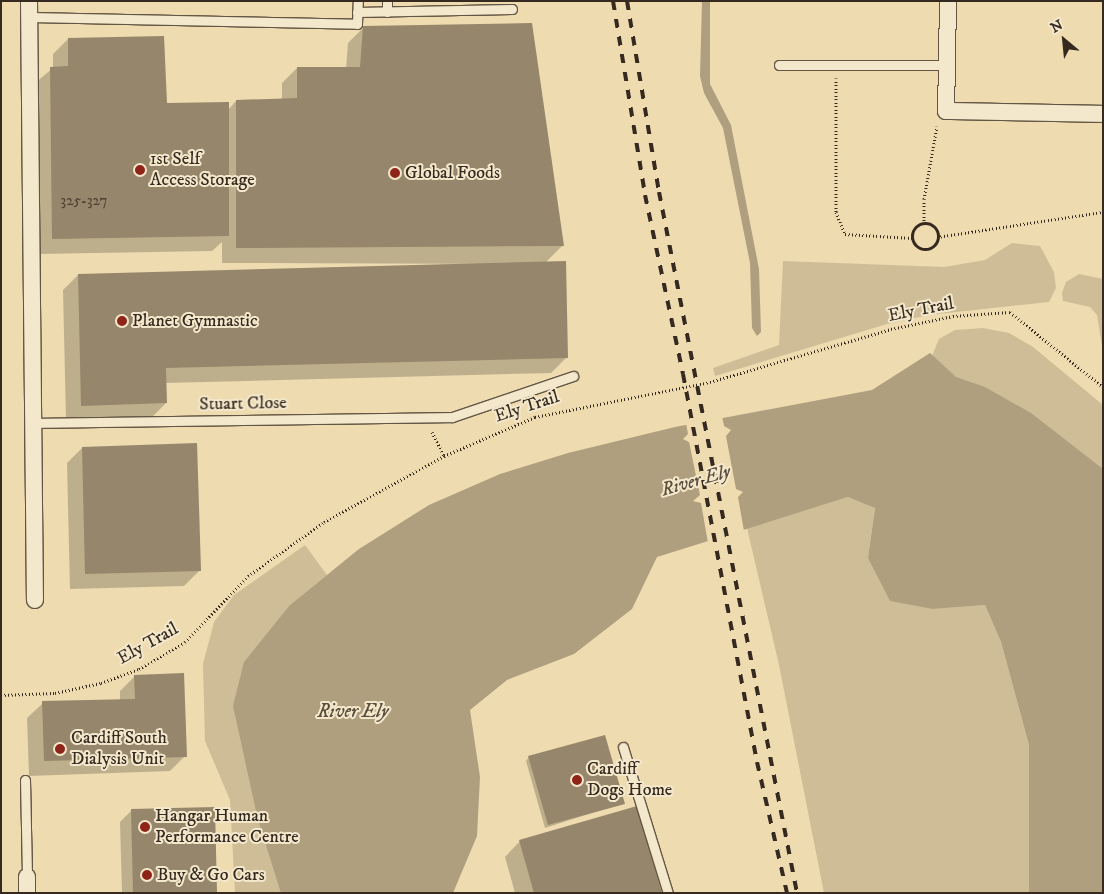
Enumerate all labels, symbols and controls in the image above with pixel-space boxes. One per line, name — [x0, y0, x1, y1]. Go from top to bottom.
north arrow — [1039, 15, 1089, 65]
text: N — [1048, 16, 1066, 37]
place label: 1st Self Access Storage — [150, 149, 255, 192]
place label: Global Foods — [405, 162, 500, 184]
marker: 1st Self Access Storage — [134, 164, 146, 176]
marker: Global Foods — [389, 167, 401, 179]
house number: 325-327 — [61, 192, 107, 210]
street label: Ely Trail — [886, 293, 956, 327]
place label: Planet Gymnastic — [132, 310, 258, 332]
marker: Planet Gymnastic — [116, 315, 128, 327]
street label: Ely Trail — [492, 386, 562, 428]
street label: Stuart Close — [199, 392, 287, 416]
water label: River Ely — [659, 460, 733, 502]
street label: Ely Trail — [114, 618, 182, 670]
water label: River Ely — [317, 701, 389, 723]
place label: Cardiff South Dialysis Unit — [71, 728, 167, 771]
marker: Cardiff South Dialysis Unit — [53, 742, 67, 756]
place label: Cardiff Dogs Home — [587, 759, 672, 802]
marker: Cardiff Dogs Home — [571, 774, 583, 786]
place label: Hangar Human Performance Centre — [155, 806, 299, 849]
marker: Hangar Human Performance Centre — [139, 821, 151, 833]
place label: Buy & Go Cars — [157, 864, 265, 886]
marker: Buy & Go Cars — [141, 869, 153, 881]

